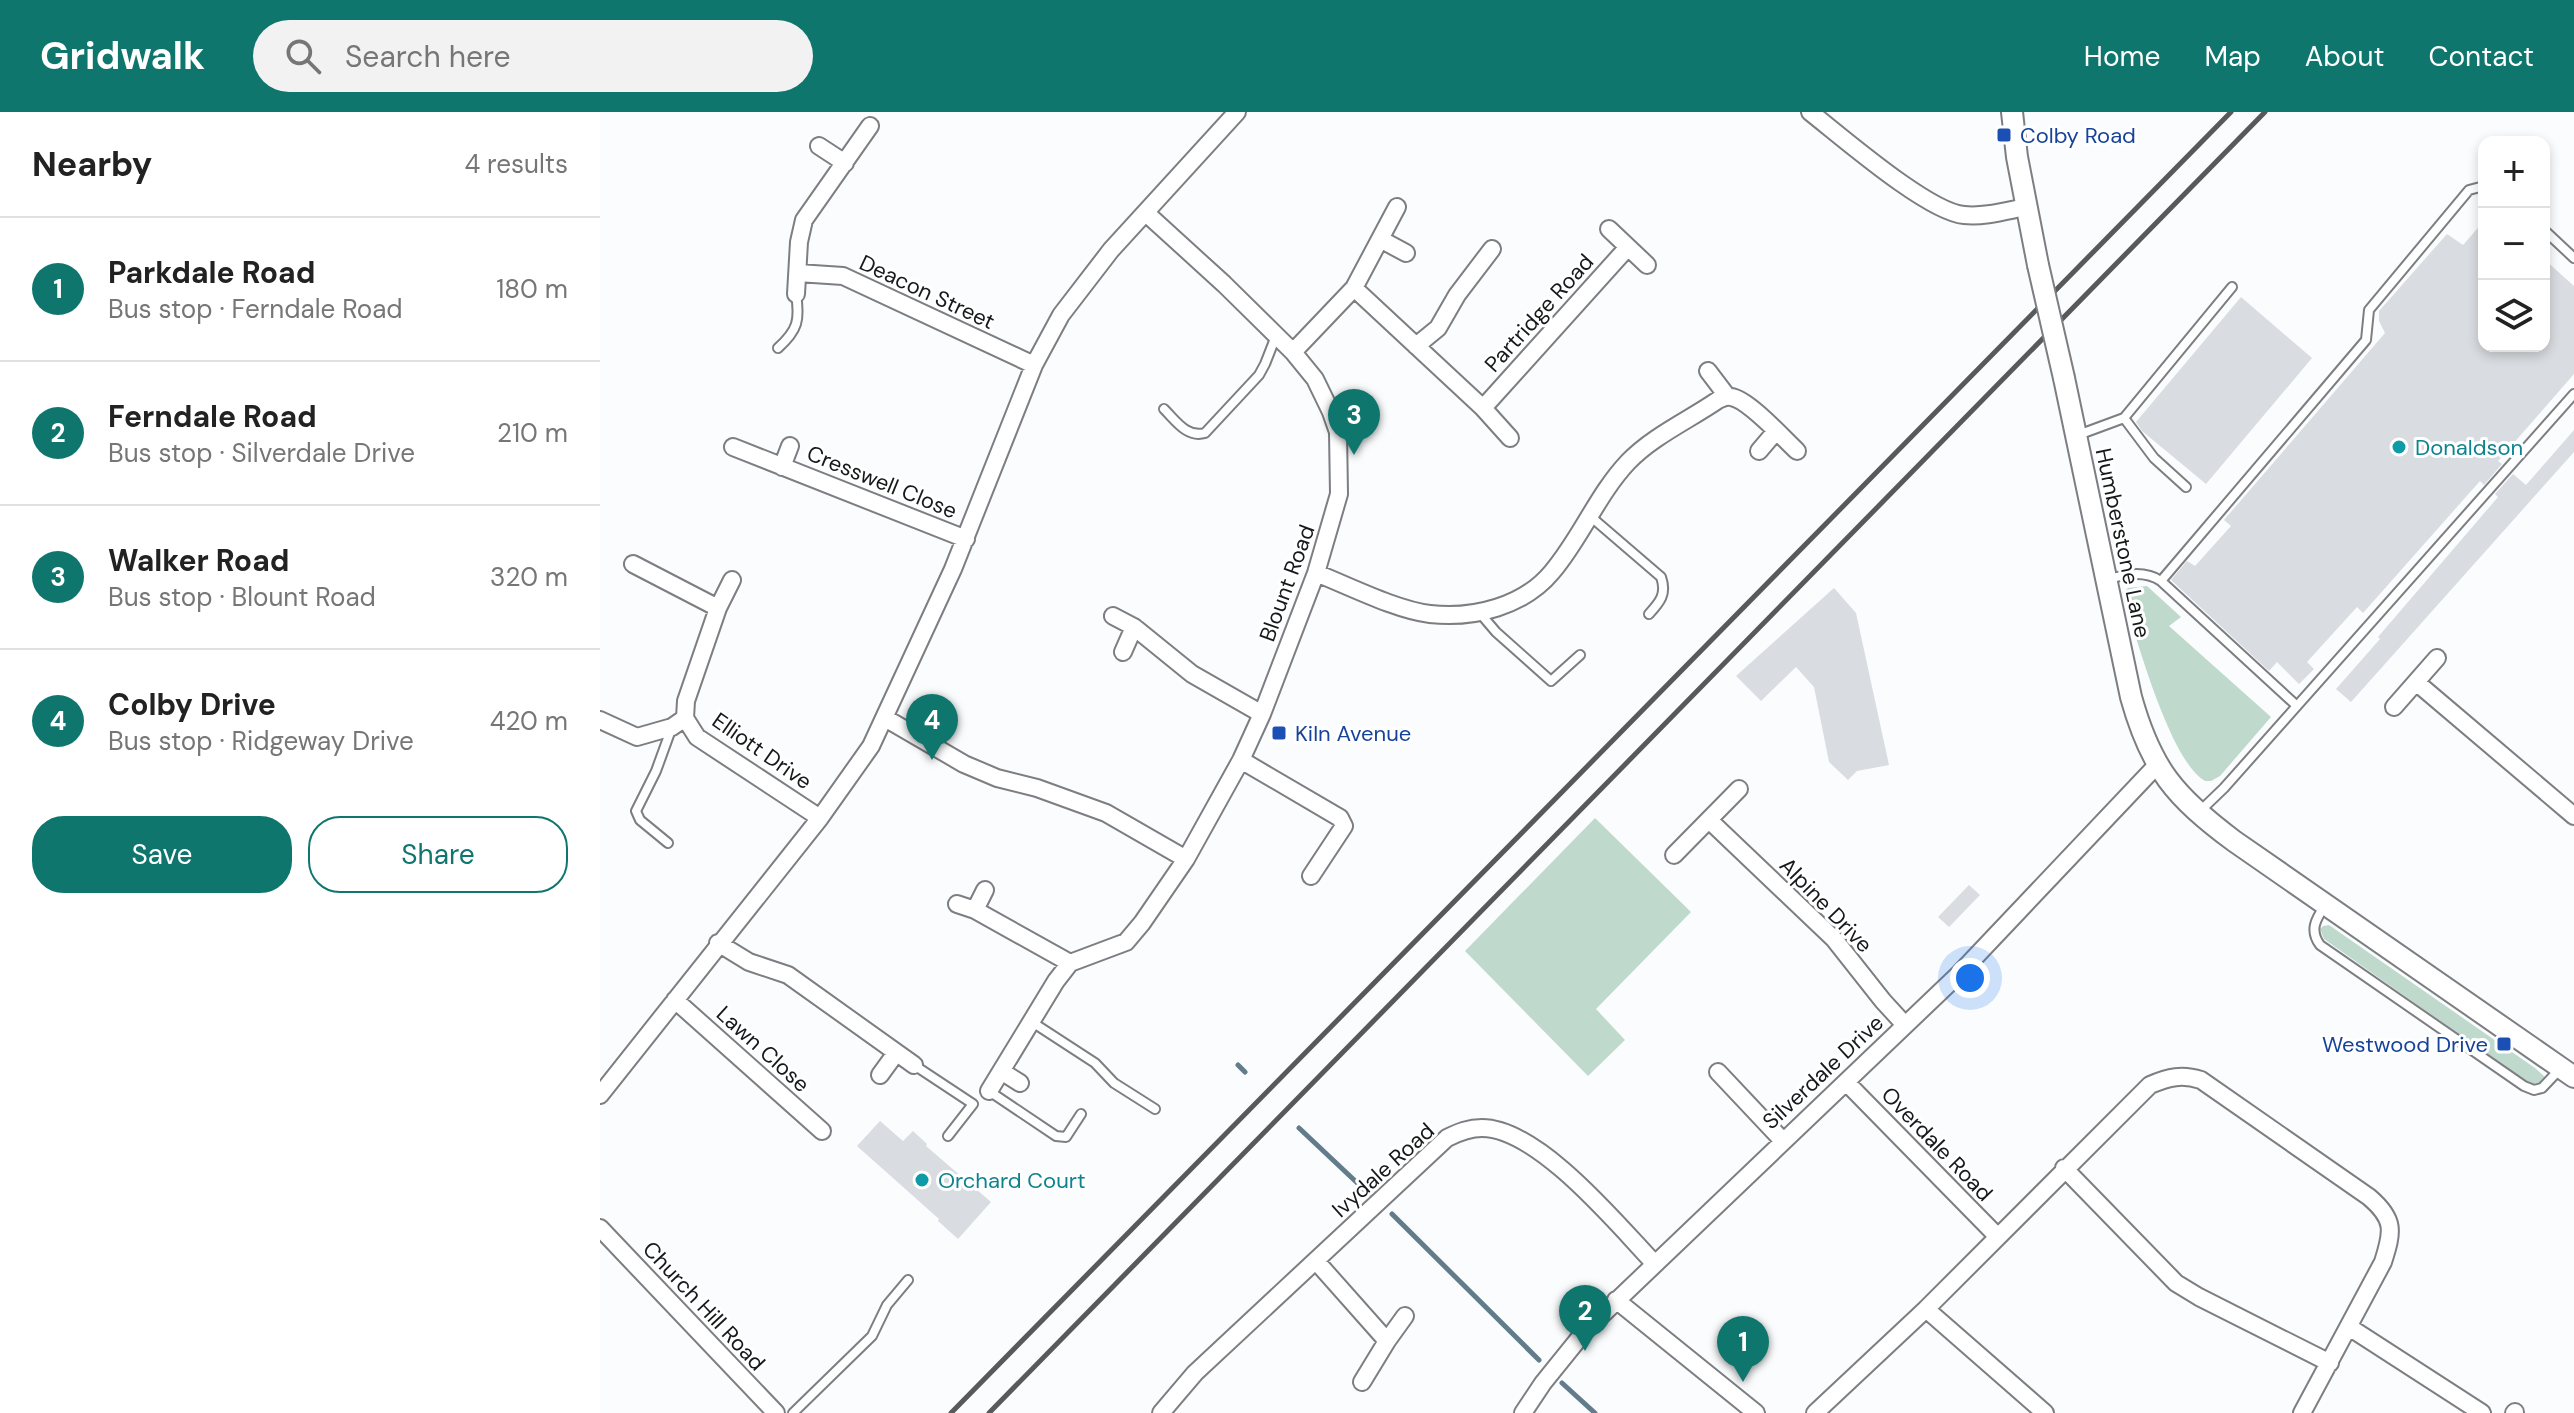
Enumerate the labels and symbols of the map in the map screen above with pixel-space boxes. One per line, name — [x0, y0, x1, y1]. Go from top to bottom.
place label: Colby Road — [2020, 121, 2136, 150]
marker: Colby Road — [1995, 126, 2013, 144]
street label: Deacon Street — [855, 248, 999, 336]
street label: Partridge Road — [1478, 248, 1600, 378]
pin: 3 — [1328, 389, 1380, 455]
place label: Donaldson — [2415, 433, 2523, 462]
marker: Donaldson — [2390, 438, 2408, 456]
street label: Cresswell Close — [803, 439, 961, 525]
street label: Humberstone Lane — [2089, 446, 2157, 640]
street label: Blount Road — [1252, 521, 1322, 645]
pin: 4 — [906, 694, 958, 760]
street label: Elliott Drive — [706, 706, 818, 796]
place label: Kiln Avenue — [1295, 719, 1411, 748]
marker: Kiln Avenue — [1270, 724, 1288, 742]
street label: Alpine Drive — [1773, 851, 1879, 959]
your location — [1950, 958, 1990, 998]
street label: Lawn Close — [710, 999, 816, 1099]
street label: Silverdale Drive — [1756, 1008, 1890, 1136]
place label: Westwood Drive — [2322, 1030, 2488, 1059]
marker: Westwood Drive — [2495, 1035, 2513, 1053]
street label: Overdale Road — [1875, 1081, 1999, 1207]
street label: Ivydale Road — [1326, 1116, 1440, 1224]
place label: Orchard Court — [938, 1166, 1086, 1195]
marker: Orchard Court — [913, 1171, 931, 1189]
street label: Church Hill Road — [636, 1235, 772, 1377]
pin: 2 — [1559, 1285, 1611, 1351]
pin: 1 — [1717, 1316, 1769, 1382]

